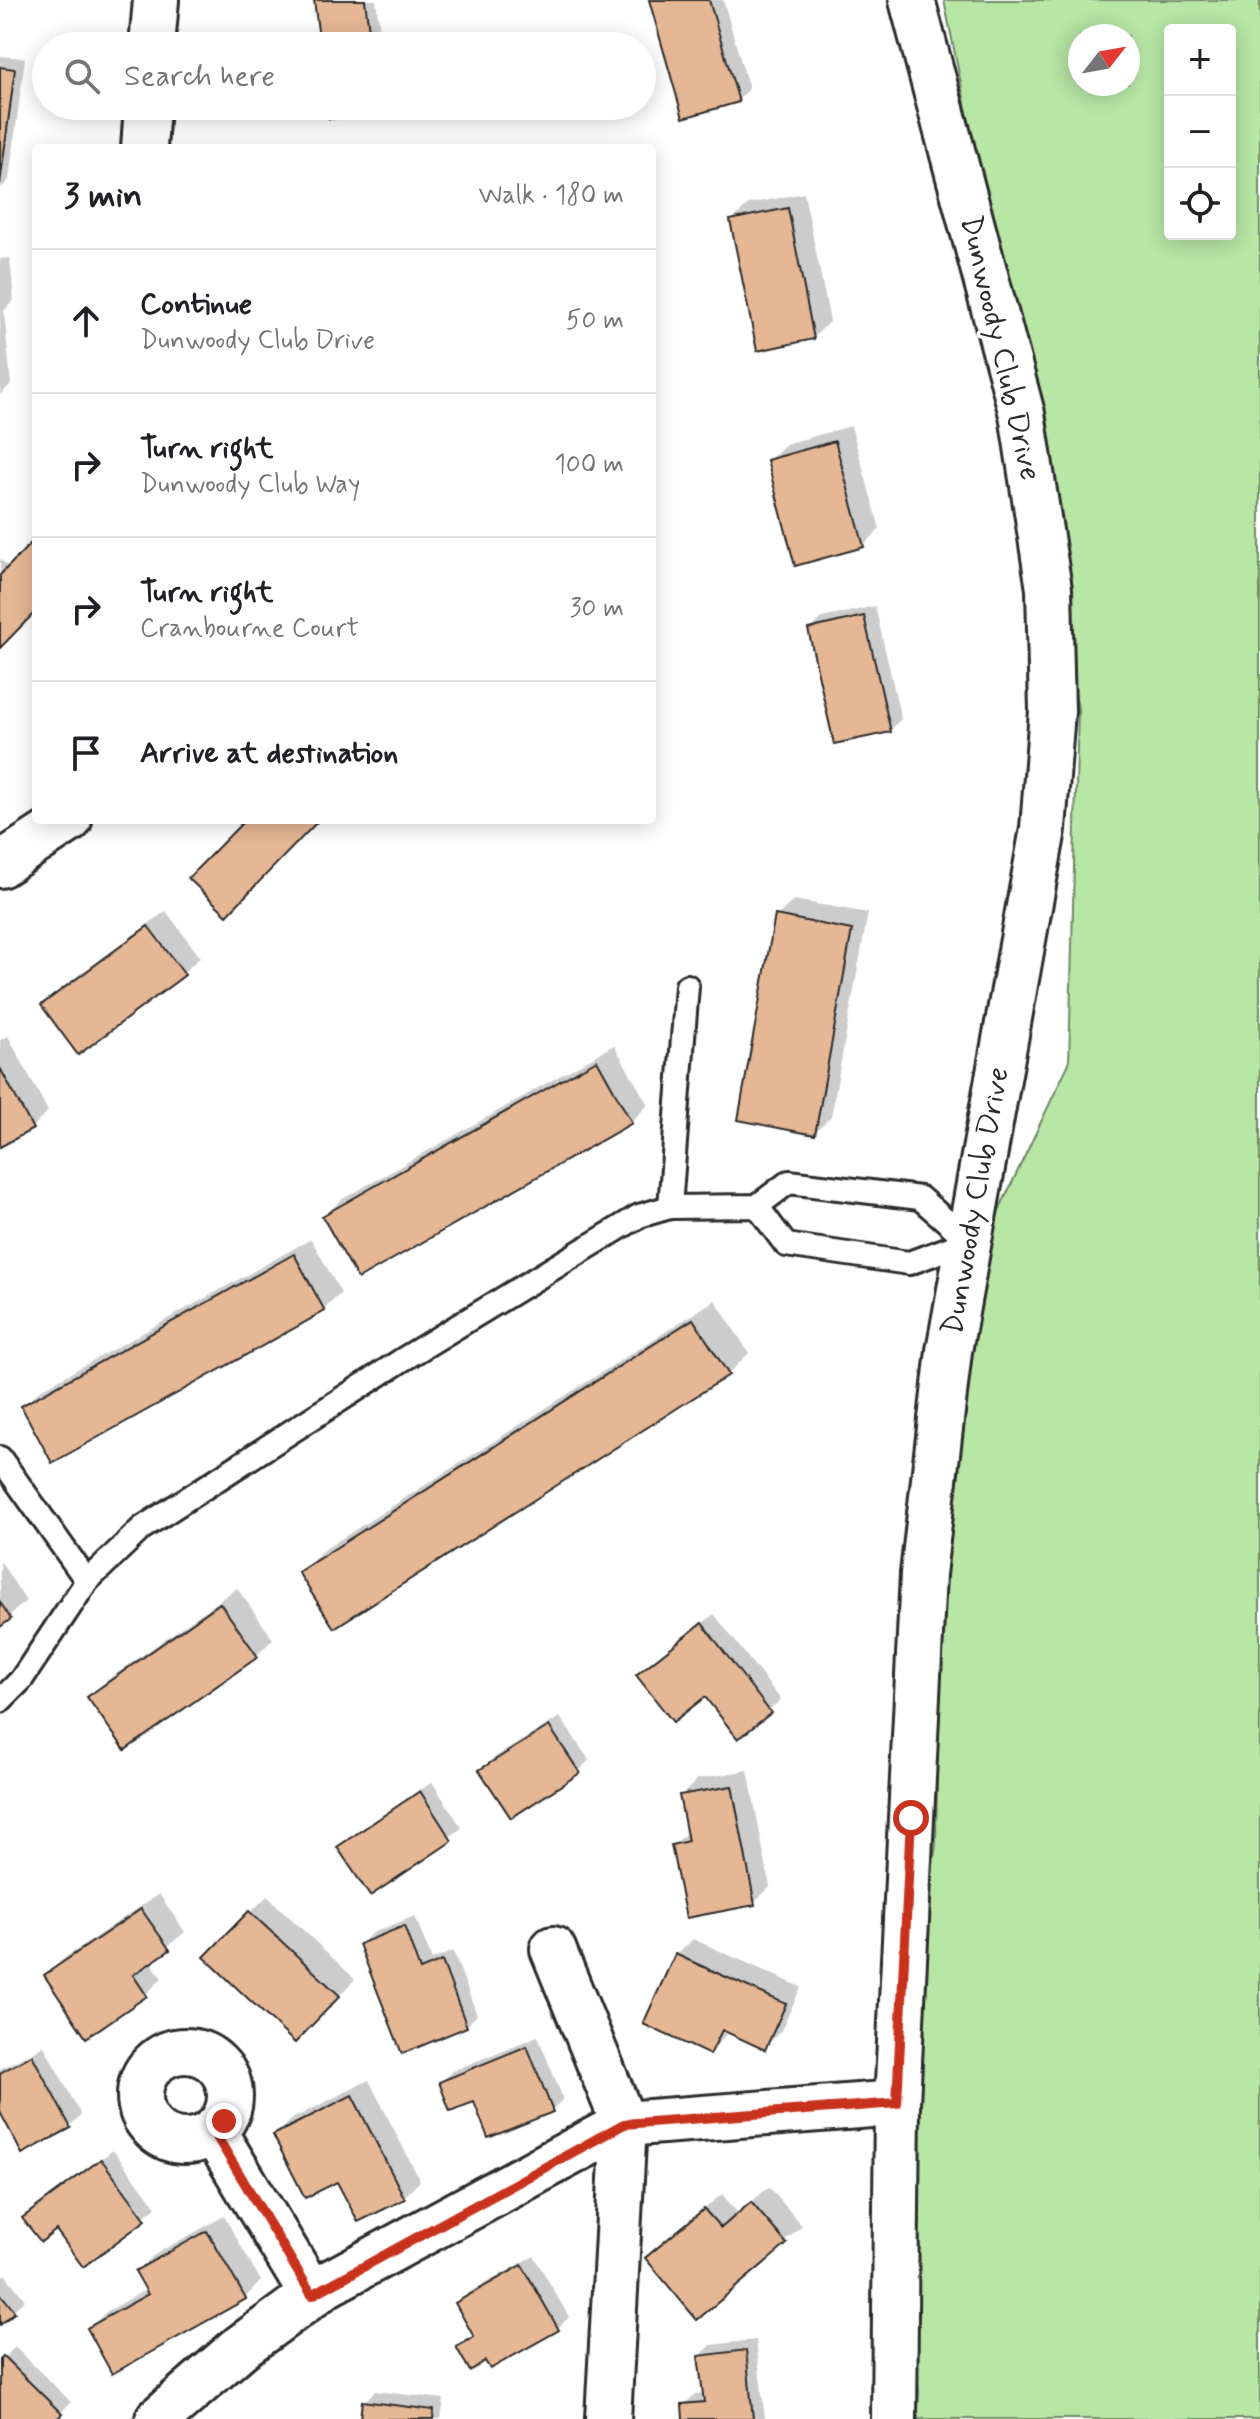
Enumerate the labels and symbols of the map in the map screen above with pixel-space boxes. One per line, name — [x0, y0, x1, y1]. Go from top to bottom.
north arrow — [1068, 24, 1140, 96]
street label: Dunwoody Club Drive — [951, 212, 1049, 484]
street label: Dunwoody Club Drive — [933, 1064, 1019, 1338]
route start — [893, 1800, 929, 1836]
route end — [206, 2103, 242, 2139]

